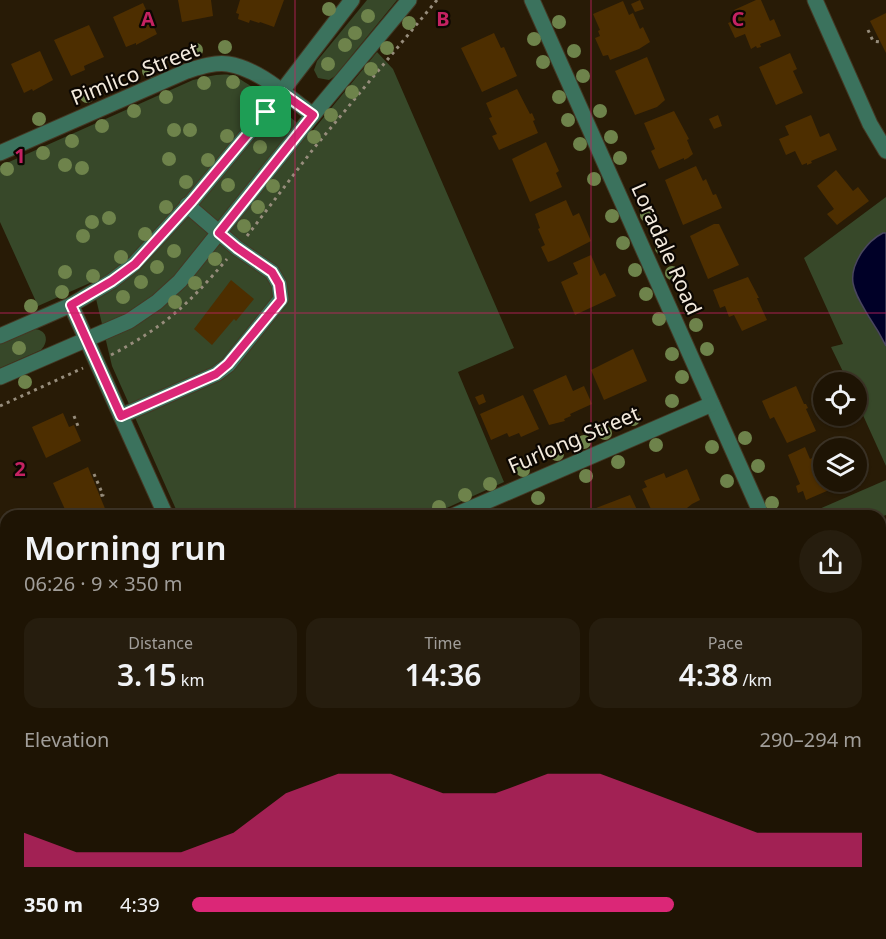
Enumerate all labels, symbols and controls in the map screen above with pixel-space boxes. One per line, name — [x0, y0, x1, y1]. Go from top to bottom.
text: A — [141, 5, 155, 32]
text: B — [436, 5, 450, 32]
text: C — [732, 5, 745, 32]
street label: Pimlico Street — [67, 35, 203, 111]
pin — [240, 86, 291, 137]
icon: arrive — [249, 95, 282, 128]
text: 1 — [14, 142, 26, 169]
street label: Loradale Road — [625, 178, 709, 319]
map controls — [813, 372, 867, 492]
button: locate — [813, 372, 867, 426]
street label: Furlong Street — [503, 399, 644, 479]
button: layers — [813, 438, 867, 492]
text: 2 — [14, 455, 26, 482]
text: Morning run — [24, 525, 226, 570]
button: share — [799, 530, 862, 593]
text: 06:26 · 9 × 350 m — [24, 570, 182, 597]
text: Distance — [128, 632, 193, 654]
text: Time — [424, 632, 462, 654]
text: Pace — [708, 632, 743, 654]
text: 3.15 — [117, 654, 177, 695]
text: 14:36 — [405, 654, 481, 695]
text: 4:38 — [679, 654, 738, 695]
text: km — [177, 669, 204, 691]
text: /km — [738, 669, 772, 691]
text: Elevation — [24, 726, 109, 753]
text: 290–294 m — [759, 726, 862, 753]
text: 350 m — [24, 891, 83, 918]
text: 4:39 — [120, 891, 160, 918]

